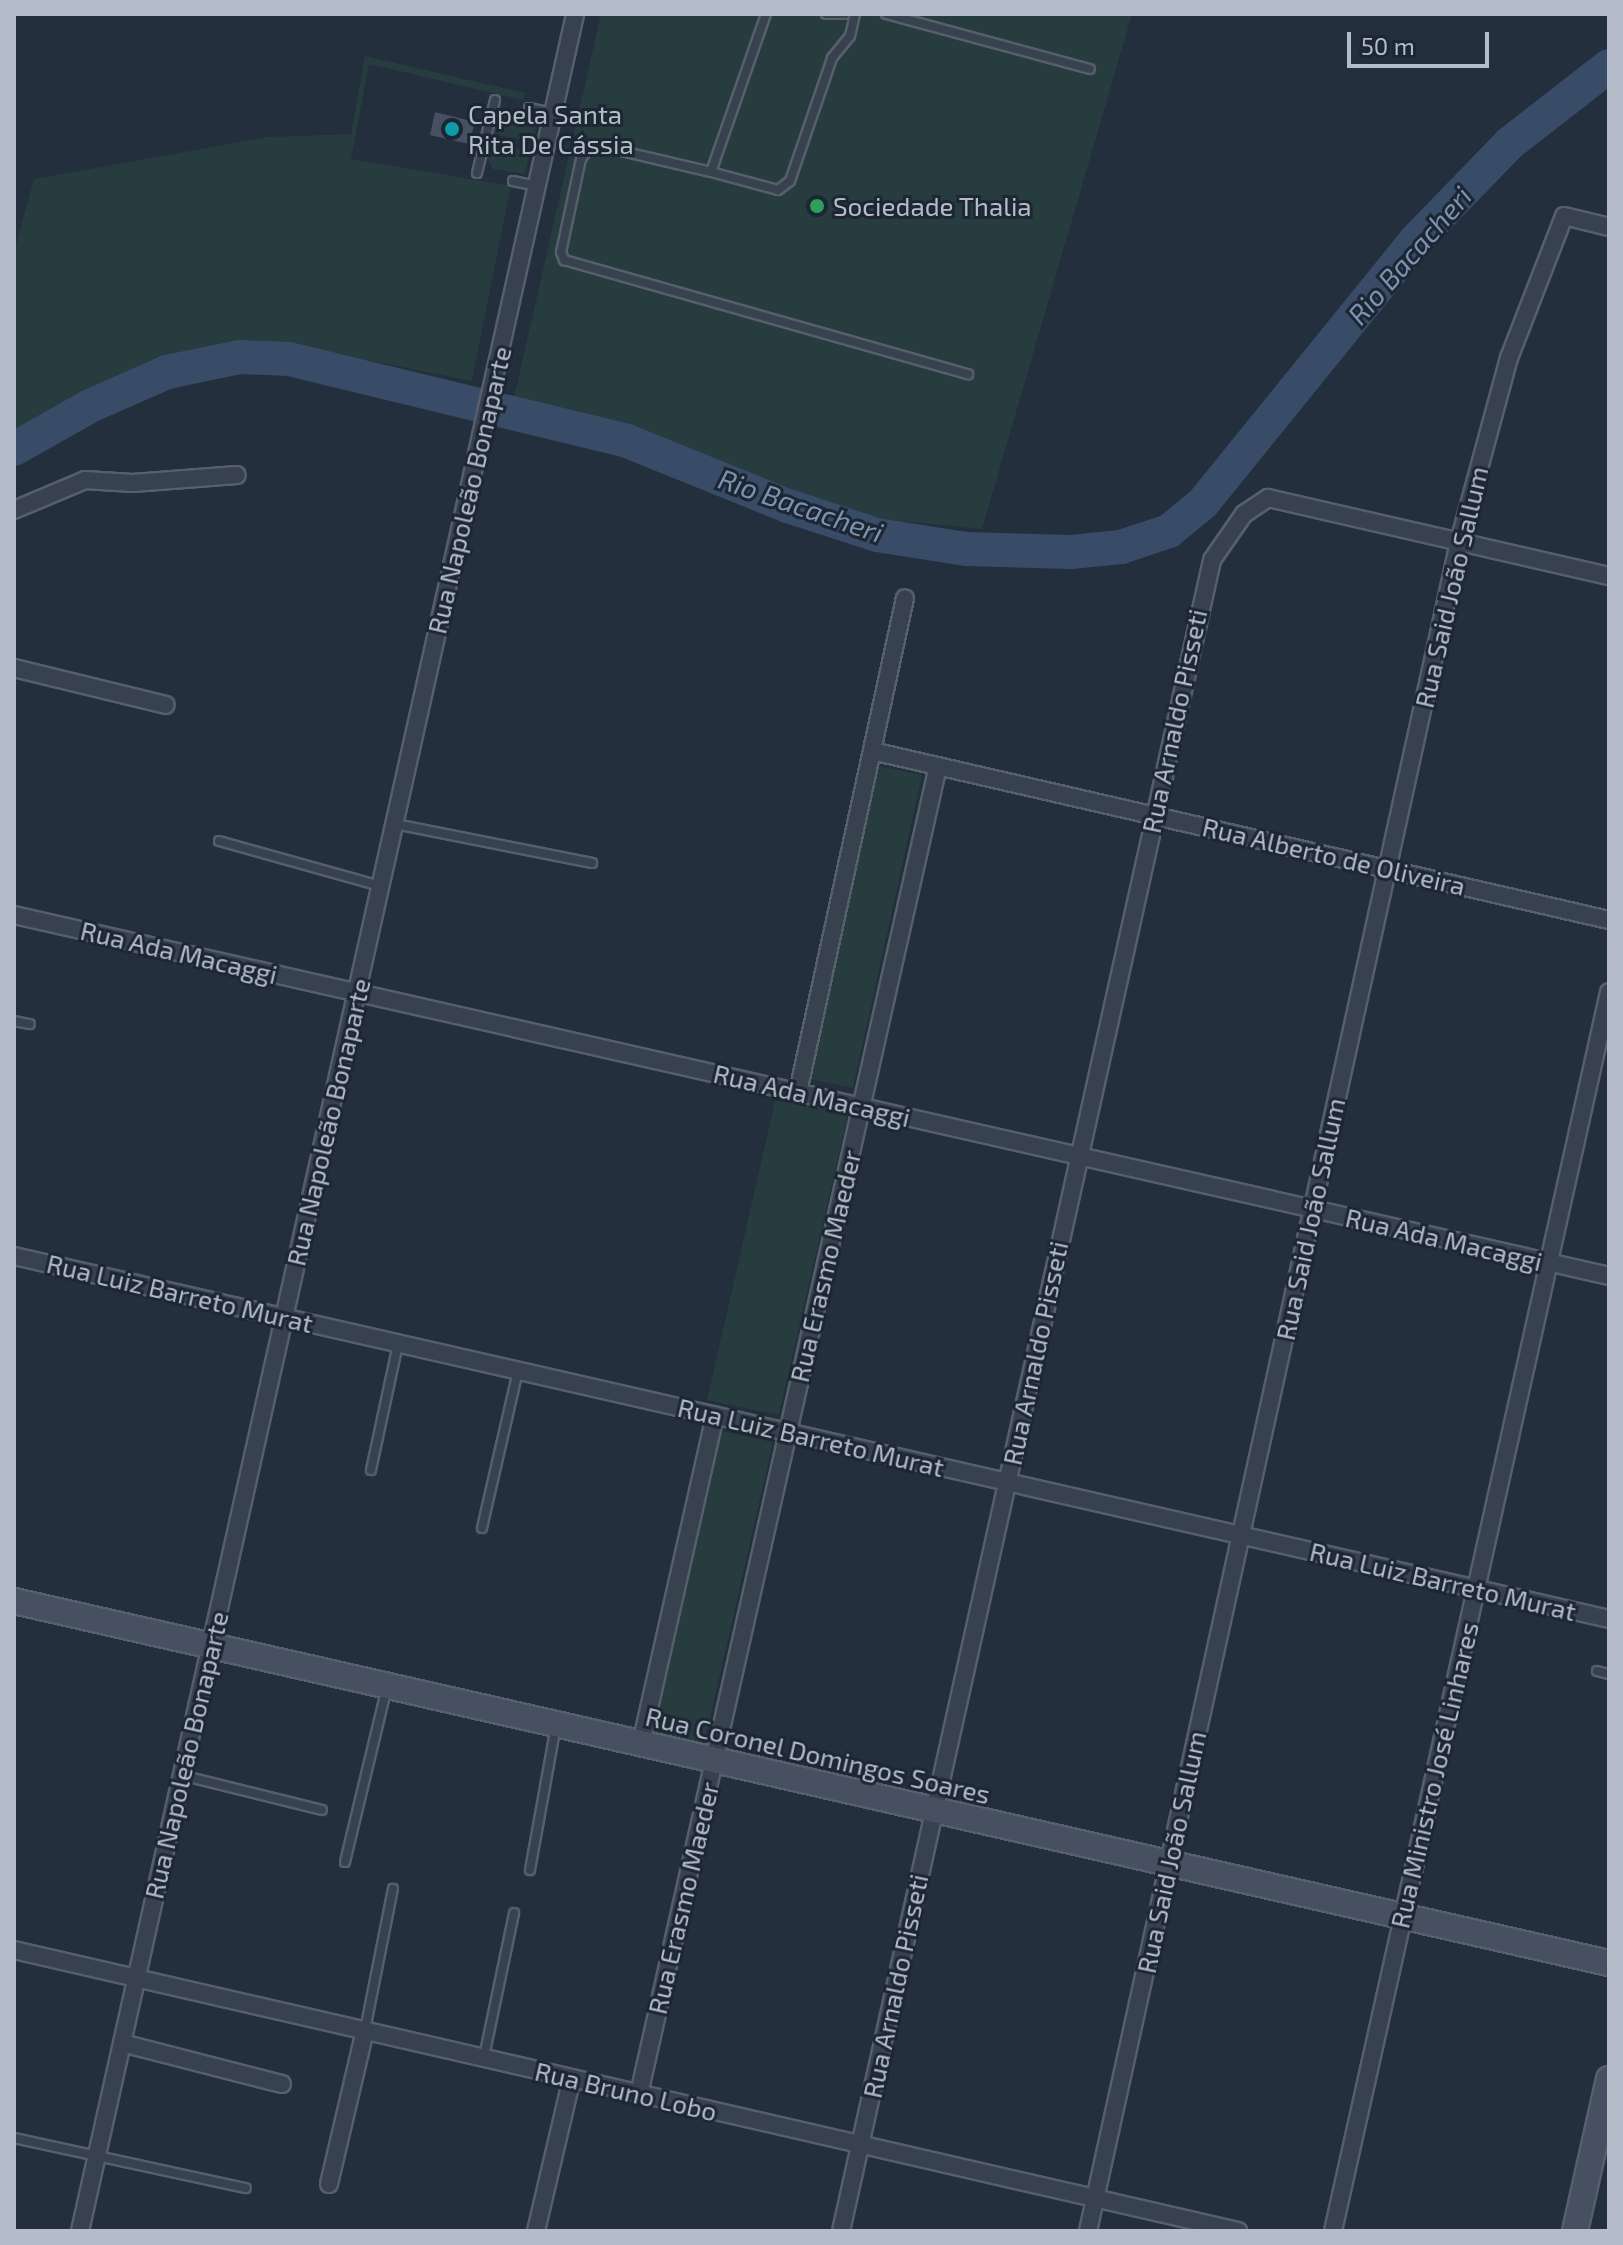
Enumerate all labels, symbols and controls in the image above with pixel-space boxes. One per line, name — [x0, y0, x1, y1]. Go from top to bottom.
scale bar — [1351, 16, 1493, 66]
text: 50 m — [1361, 31, 1415, 60]
place label: Capela Santa Rita De Cássia — [468, 98, 634, 160]
marker: Capela Santa Rita De Cássia — [443, 120, 461, 138]
water label: Rio Bacacheri — [1340, 179, 1478, 331]
place label: Sociedade Thalia — [833, 190, 1032, 222]
marker: Sociedade Thalia — [808, 197, 826, 215]
street label: Rua Napoleão Bonaparte — [421, 343, 517, 637]
water label: Rio Bacacheri — [714, 461, 888, 549]
street label: Rua Said João Sallum — [1408, 463, 1494, 711]
street label: Rua Arnaldo Pisseti — [1135, 606, 1213, 836]
street label: Rua Alberto de Oliveira — [1199, 810, 1469, 902]
street label: Rua Ada Macaggi — [77, 914, 281, 990]
street label: Rua Napoleão Bonaparte — [280, 975, 376, 1269]
street label: Rua Ada Macaggi — [710, 1057, 914, 1133]
street label: Rua Said João Sallum — [1269, 1095, 1351, 1343]
street label: Rua Erasmo Maeder — [783, 1147, 867, 1385]
street label: Rua Ada Macaggi — [1342, 1201, 1546, 1277]
street label: Rua Arnaldo Pisseti — [996, 1238, 1074, 1468]
street label: Rua Luiz Barreto Murat — [44, 1247, 316, 1339]
street label: Rua Luiz Barreto Murat — [675, 1391, 947, 1483]
street label: Rua Luiz Barreto Murat — [1307, 1535, 1579, 1627]
street label: Rua Napoleão Bonaparte — [138, 1608, 234, 1902]
street label: Rua Ministro José Linhares — [1384, 1619, 1484, 1931]
street label: Rua Coronel Domingos Soares — [642, 1700, 994, 1810]
street label: Rua Said João Sallum — [1130, 1728, 1212, 1976]
street label: Rua Erasmo Maeder — [641, 1779, 725, 2017]
street label: Rua Arnaldo Pisseti — [856, 1871, 934, 2101]
street label: Rua Bruno Lobo — [532, 2055, 720, 2127]

